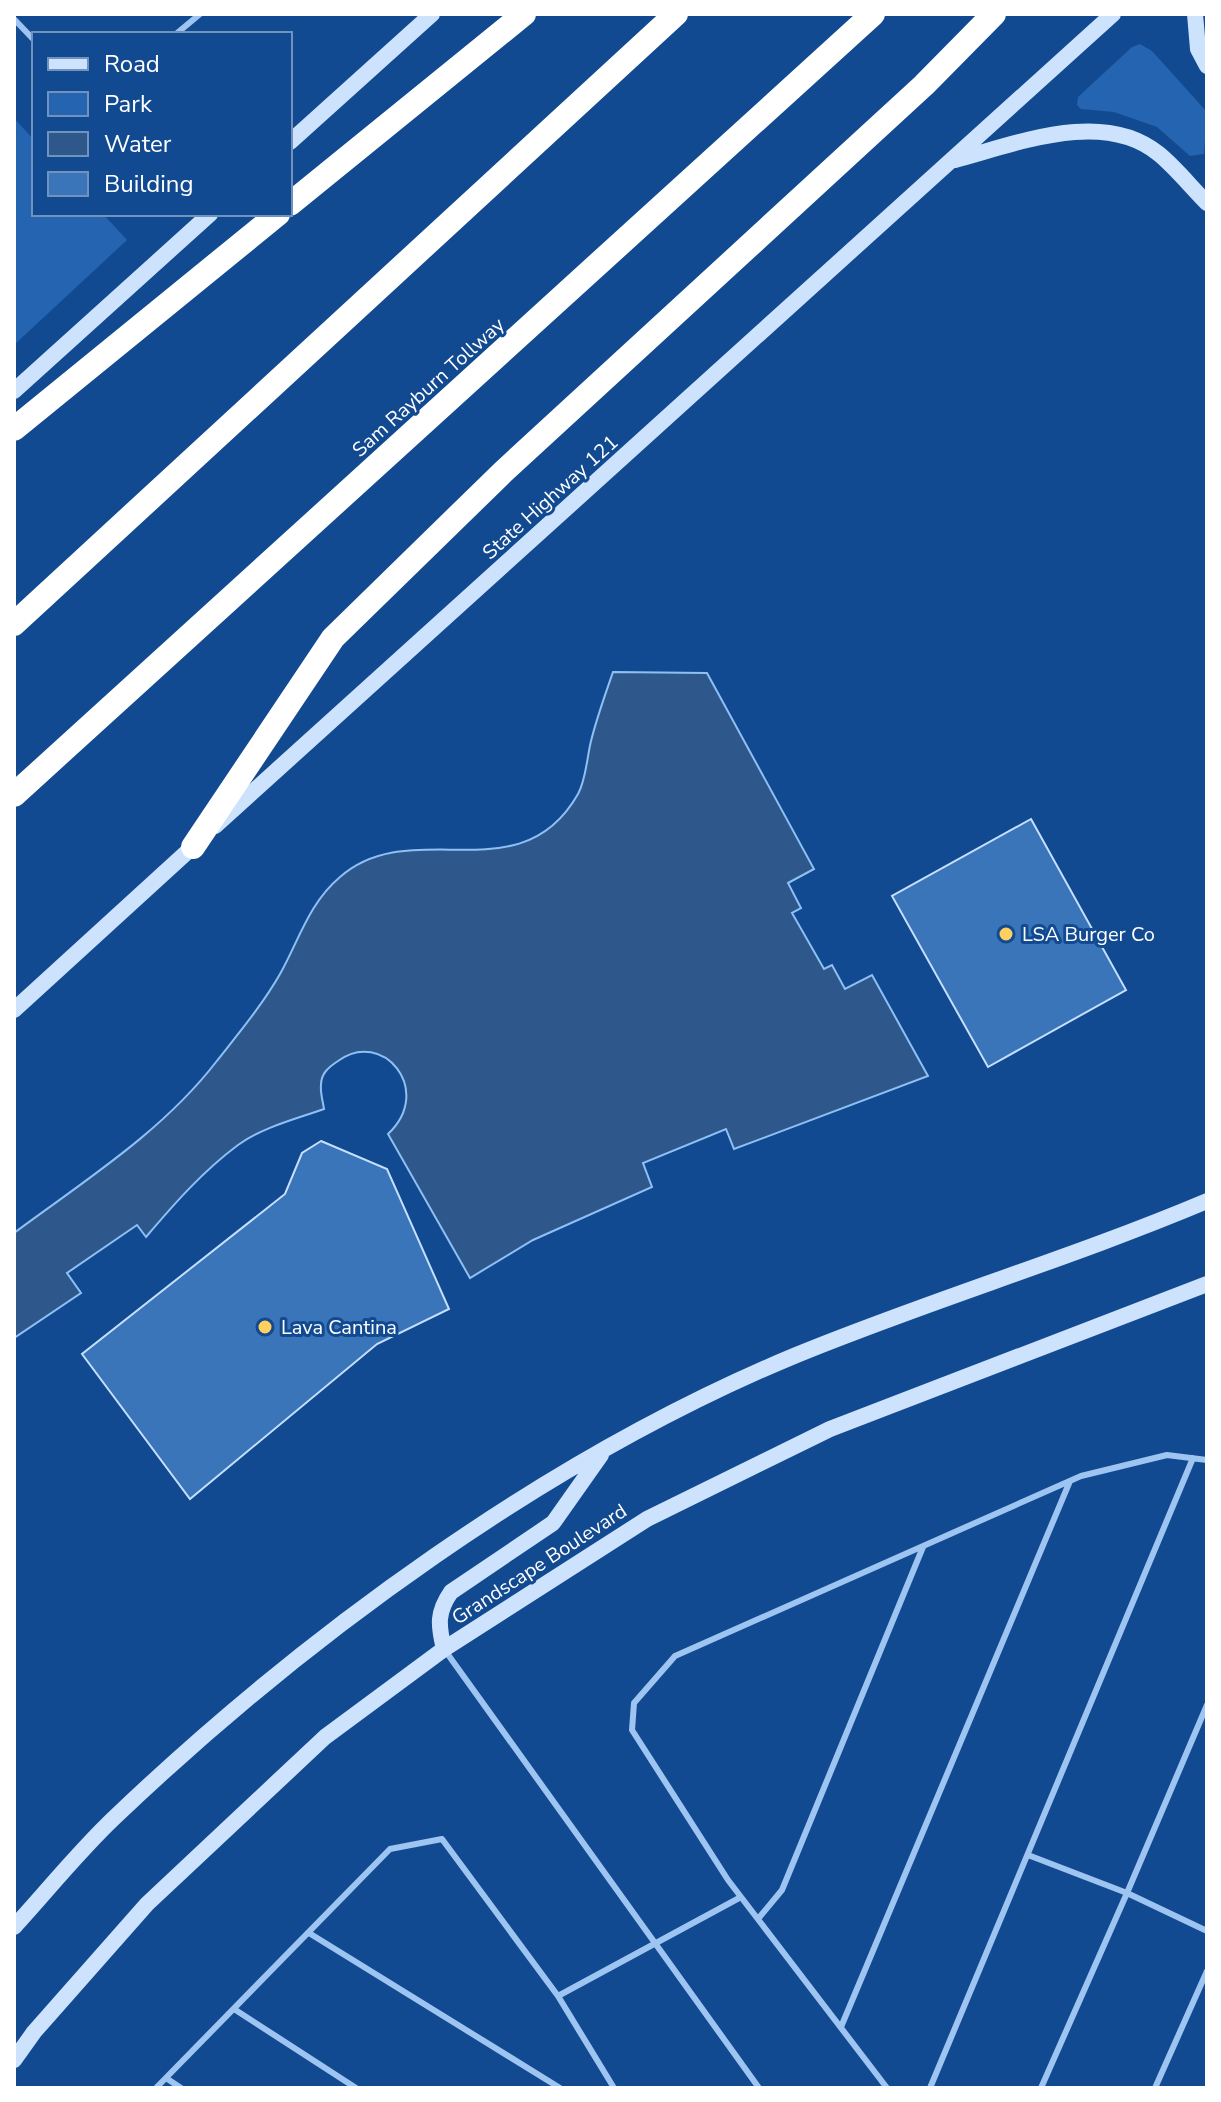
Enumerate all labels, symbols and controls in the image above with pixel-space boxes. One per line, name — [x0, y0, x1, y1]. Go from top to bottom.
legend — [32, 32, 292, 216]
text: Road — [104, 48, 160, 80]
text: Park — [104, 88, 153, 120]
text: Water — [104, 128, 172, 160]
text: Building — [104, 168, 194, 200]
street label: Sam Rayburn Tollway — [346, 311, 511, 463]
street label: State Highway 121 — [477, 429, 624, 566]
place label: LSA Burger Co — [1022, 921, 1155, 948]
marker: LSA Burger Co — [997, 925, 1015, 943]
place label: Lava Cantina — [281, 1314, 397, 1341]
marker: Lava Cantina — [256, 1318, 274, 1336]
street label: Grandscape Boulevard — [447, 1498, 632, 1631]

